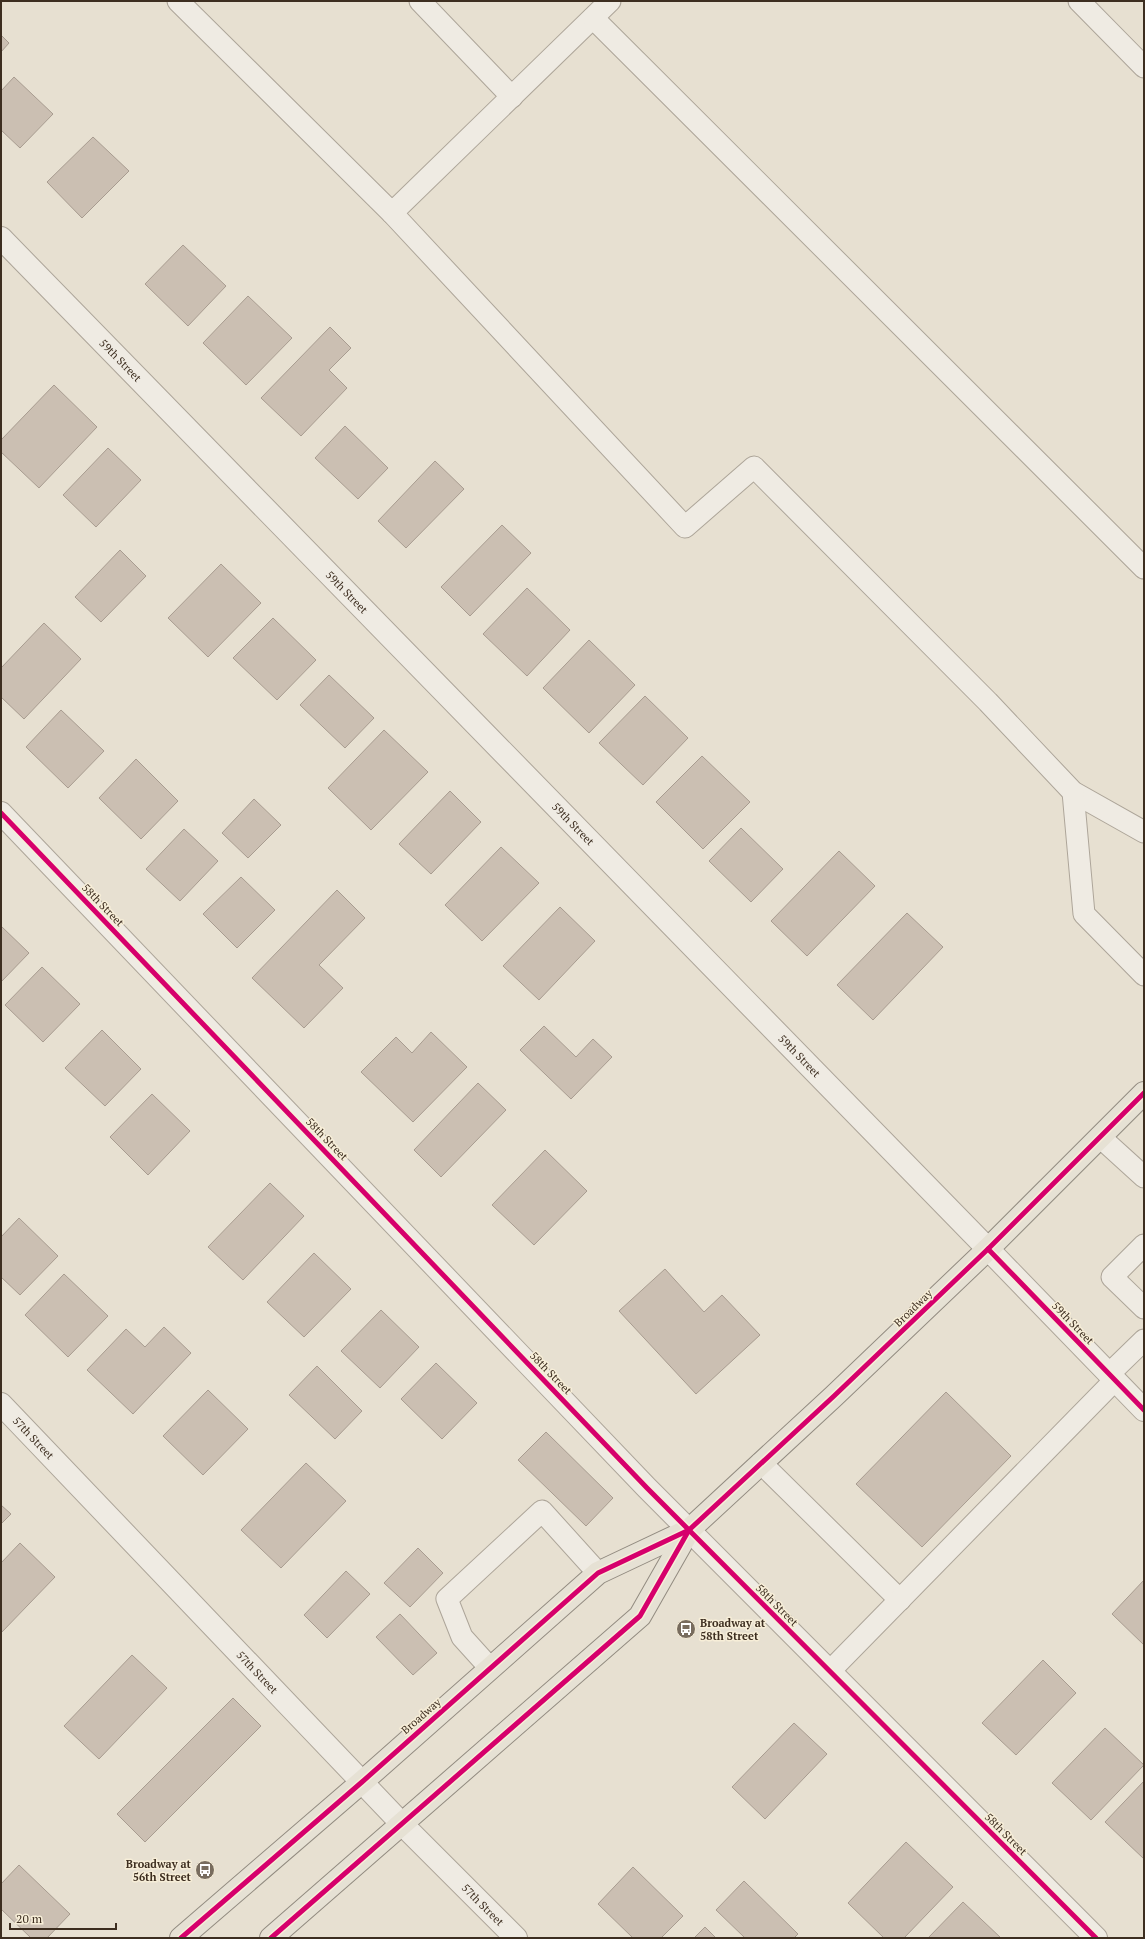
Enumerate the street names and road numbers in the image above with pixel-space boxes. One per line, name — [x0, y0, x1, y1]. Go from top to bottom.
street label: 59th Street — [96, 336, 144, 385]
street label: 59th Street — [323, 568, 371, 617]
street label: 59th Street — [549, 800, 597, 848]
street label: 58th Street — [79, 881, 127, 929]
street label: 59th Street — [775, 1032, 823, 1080]
street label: 58th Street — [303, 1115, 351, 1163]
street label: Broadway — [891, 1286, 935, 1330]
street label: 59th Street — [1049, 1299, 1097, 1347]
street label: 58th Street — [527, 1349, 575, 1397]
street label: 57th Street — [10, 1414, 57, 1462]
street label: 58th Street — [753, 1581, 801, 1629]
street label: 57th Street — [234, 1648, 281, 1697]
street label: Broadway — [398, 1695, 444, 1737]
street label: 58th Street — [982, 1810, 1030, 1858]
street label: 57th Street — [459, 1881, 507, 1929]

